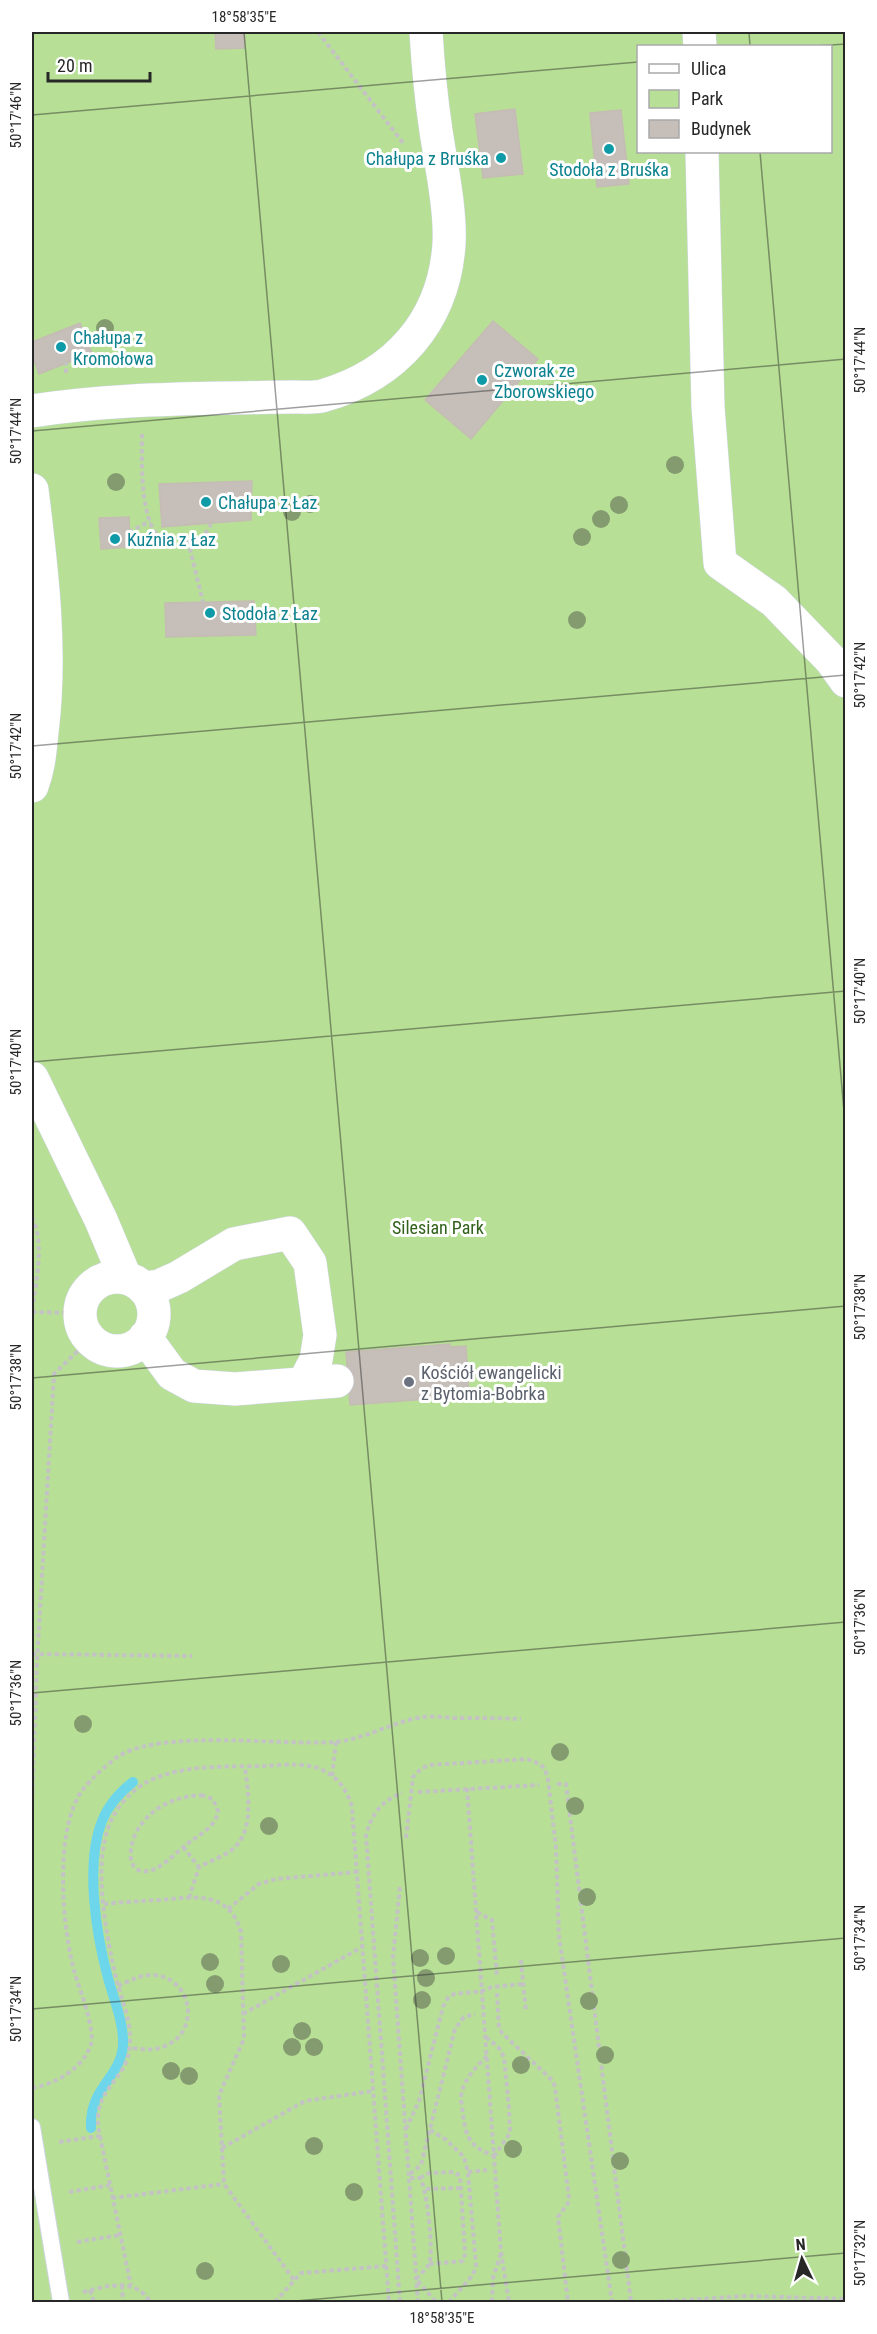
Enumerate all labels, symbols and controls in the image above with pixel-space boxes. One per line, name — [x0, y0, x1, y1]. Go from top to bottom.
text: 18°58'35"E — [212, 8, 276, 26]
scale bar — [48, 45, 150, 83]
legend — [637, 45, 832, 153]
text: 20 m — [57, 55, 92, 76]
text: Ulica — [691, 58, 726, 79]
text: 50°17'46"N — [7, 82, 25, 148]
text: Park — [691, 88, 723, 109]
text: Budynek — [691, 118, 751, 139]
marker: Stodoła z Bruśka — [602, 142, 616, 156]
place label: Chałupa z Bruśka — [366, 148, 489, 169]
marker: Chałupa z Bruśka — [494, 151, 508, 165]
place label: Stodoła z Bruśka — [549, 159, 669, 180]
place label: Chałupa z Kromołowa — [73, 327, 154, 369]
text: 50°17'44"N — [851, 327, 869, 393]
marker: Chałupa z Kromołowa — [54, 340, 68, 354]
place label: Czworak ze Zborowskiego — [494, 360, 594, 402]
marker: Czworak ze Zborowskiego — [475, 373, 489, 387]
text: 50°17'44"N — [7, 398, 25, 464]
place label: Chałupa z Łaz — [218, 492, 318, 513]
marker: Chałupa z Łaz — [199, 495, 213, 509]
place label: Kuźnia z Łaz — [127, 529, 216, 550]
marker: Kuźnia z Łaz — [108, 532, 122, 546]
place label: Stodoła z Łaz — [222, 603, 318, 624]
marker: Stodoła z Łaz — [203, 606, 217, 620]
text: 50°17'42"N — [851, 642, 869, 708]
text: 50°17'42"N — [7, 713, 25, 779]
text: 50°17'40"N — [851, 958, 869, 1024]
text: 50°17'40"N — [7, 1029, 25, 1095]
park label: Silesian Park — [392, 1217, 484, 1238]
text: 50°17'38"N — [851, 1274, 869, 1340]
text: 50°17'38"N — [7, 1344, 25, 1410]
place label: Kościół ewangelicki z Bytomia-Bobrka — [421, 1362, 562, 1404]
marker: Kościół ewangelicki z Bytomia-Bobrka — [402, 1375, 416, 1389]
text: 50°17'36"N — [851, 1589, 869, 1655]
text: 50°17'36"N — [7, 1660, 25, 1726]
text: 50°17'34"N — [851, 1905, 869, 1971]
text: 50°17'34"N — [7, 1976, 25, 2042]
text: 50°17'32"N — [851, 2220, 869, 2286]
north arrow — [772, 2229, 832, 2289]
text: N — [795, 2235, 806, 2254]
text: 18°58'35"E — [410, 2309, 474, 2327]

